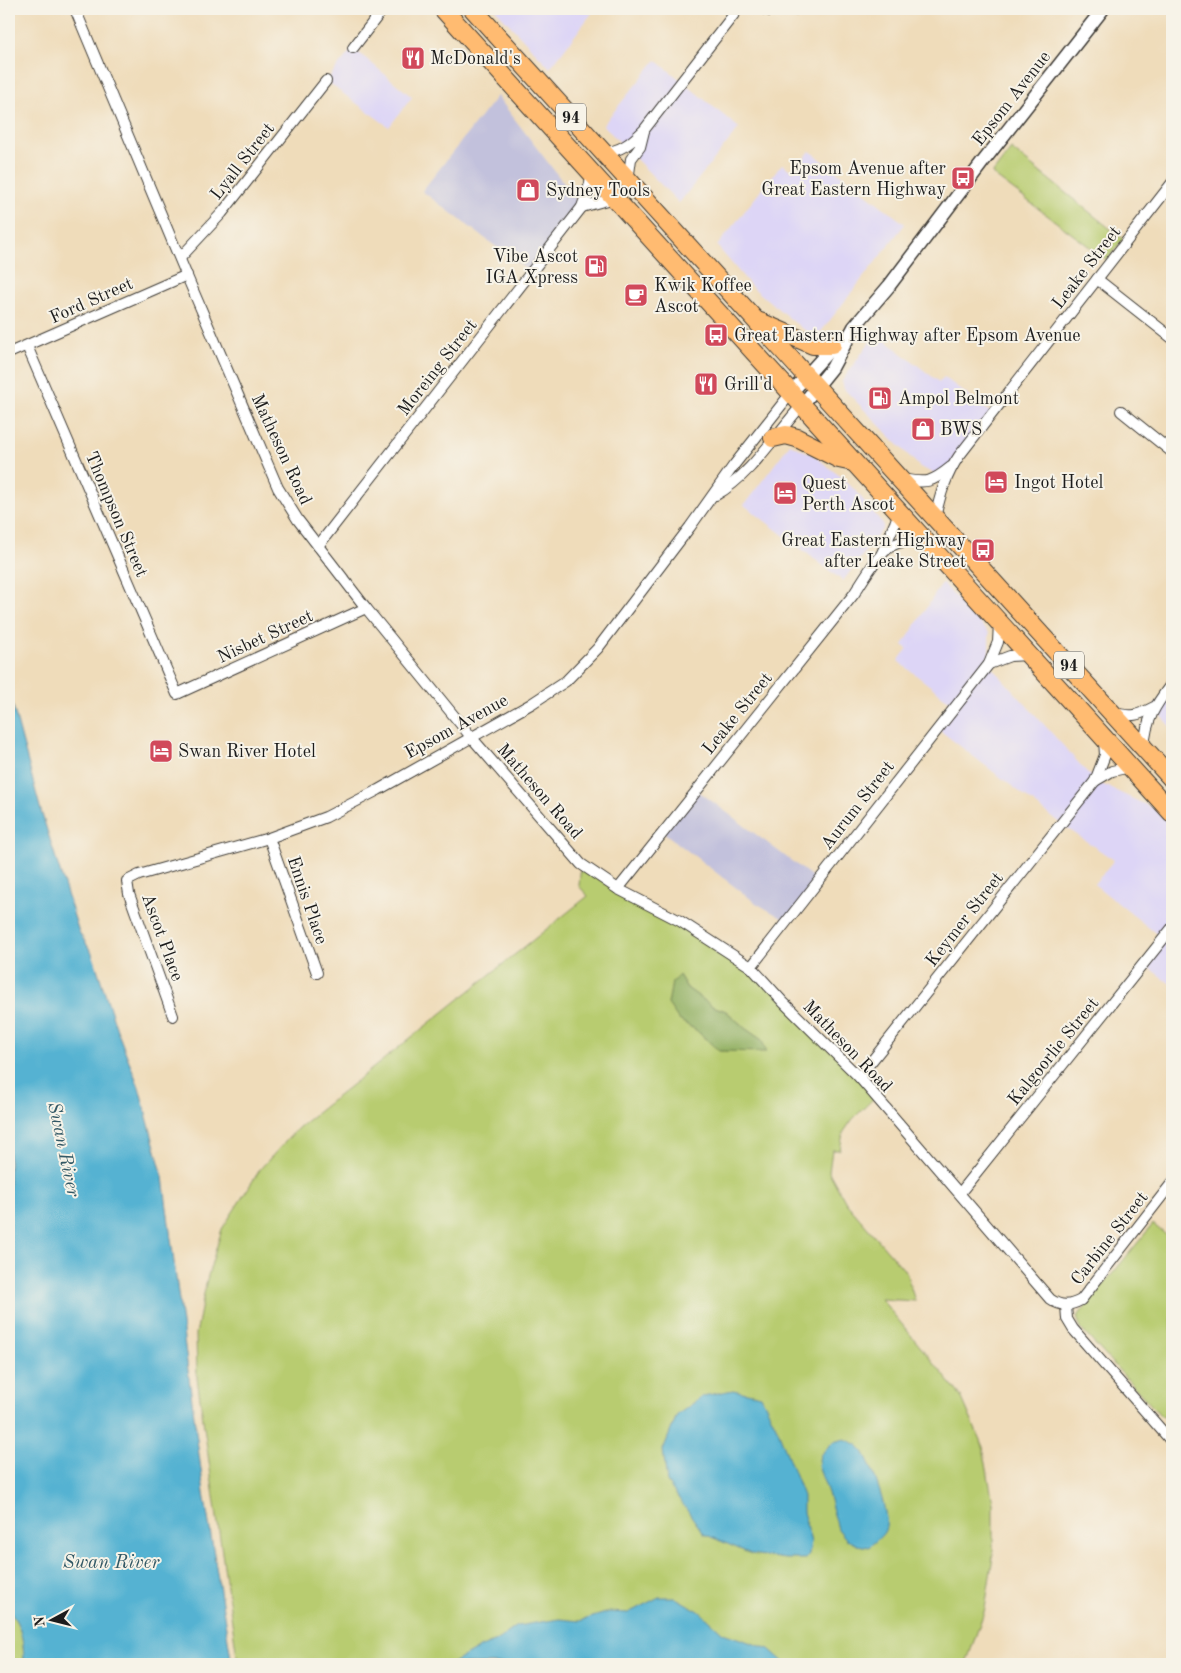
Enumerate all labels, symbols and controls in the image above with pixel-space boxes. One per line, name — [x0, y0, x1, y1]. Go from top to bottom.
restaurant icon: McDonald's — [400, 45, 426, 71]
street label: Epsom Avenue — [969, 48, 1054, 149]
place label: McDonald's — [430, 50, 521, 68]
road number: 94 — [556, 104, 586, 130]
street label: Lyall Street — [207, 120, 278, 204]
place label: Epsom Avenue after Great Eastern Highway — [761, 160, 947, 199]
bus stop icon: Epsom Avenue after Great Eastern Highway — [950, 165, 976, 191]
shop icon: Sydney Tools — [515, 177, 541, 203]
place label: Sydney Tools — [546, 182, 650, 200]
street label: Leake Street — [1049, 223, 1125, 312]
place label: Vibe Ascot IGA Xpress — [486, 248, 578, 287]
fuel station icon: Vibe Ascot IGA Xpress — [583, 253, 609, 279]
street label: Ford Street — [47, 275, 136, 327]
place label: Kwik Koffee Ascot — [654, 277, 752, 316]
cafe icon: Kwik Koffee Ascot — [623, 282, 649, 308]
street label: Moreing Street — [395, 316, 481, 419]
bus stop icon: Great Eastern Highway after Epsom Avenue — [703, 322, 729, 348]
place label: Great Eastern Highway after Epsom Avenue — [734, 327, 1081, 345]
restaurant icon: Grill'd — [693, 371, 719, 397]
place label: Grill'd — [724, 376, 773, 394]
fuel station icon: Ampol Belmont — [867, 385, 893, 411]
place label: Ampol Belmont — [898, 390, 1019, 408]
street label: Matheson Road — [248, 391, 315, 508]
shop icon: BWS — [910, 416, 936, 442]
place label: BWS — [940, 421, 982, 439]
street label: Thompson Street — [82, 449, 151, 580]
hotel icon: Ingot Hotel — [983, 469, 1009, 495]
place label: Ingot Hotel — [1014, 474, 1103, 492]
place label: Quest Perth Ascot — [802, 475, 895, 514]
hotel icon: Quest Perth Ascot — [772, 480, 798, 506]
place label: Great Eastern Highway after Leake Street — [781, 532, 966, 571]
bus stop icon: Great Eastern Highway after Leake Street — [970, 537, 996, 563]
street label: Nisbet Street — [215, 607, 316, 667]
road number: 94 — [1054, 652, 1084, 678]
street label: Leake Street — [699, 669, 776, 758]
street label: Epsom Avenue — [402, 691, 511, 763]
hotel icon: Swan River Hotel — [148, 738, 174, 764]
street label: Matheson Road — [493, 740, 585, 843]
place label: Swan River Hotel — [178, 743, 316, 761]
street label: Aurum Street — [818, 758, 898, 853]
street label: Ennis Place — [284, 854, 330, 947]
street label: Keymer Street — [923, 869, 1007, 970]
street label: Ascot Place — [138, 891, 186, 984]
street label: Kalgoorlie Street — [1005, 994, 1103, 1109]
street label: Matheson Road — [799, 997, 895, 1096]
water label: Swan River — [43, 1100, 82, 1200]
street label: Carbine Street — [1068, 1188, 1152, 1289]
water label: Swan River — [63, 1554, 160, 1573]
north arrow — [28, 1596, 78, 1646]
text: N — [32, 1615, 48, 1628]

